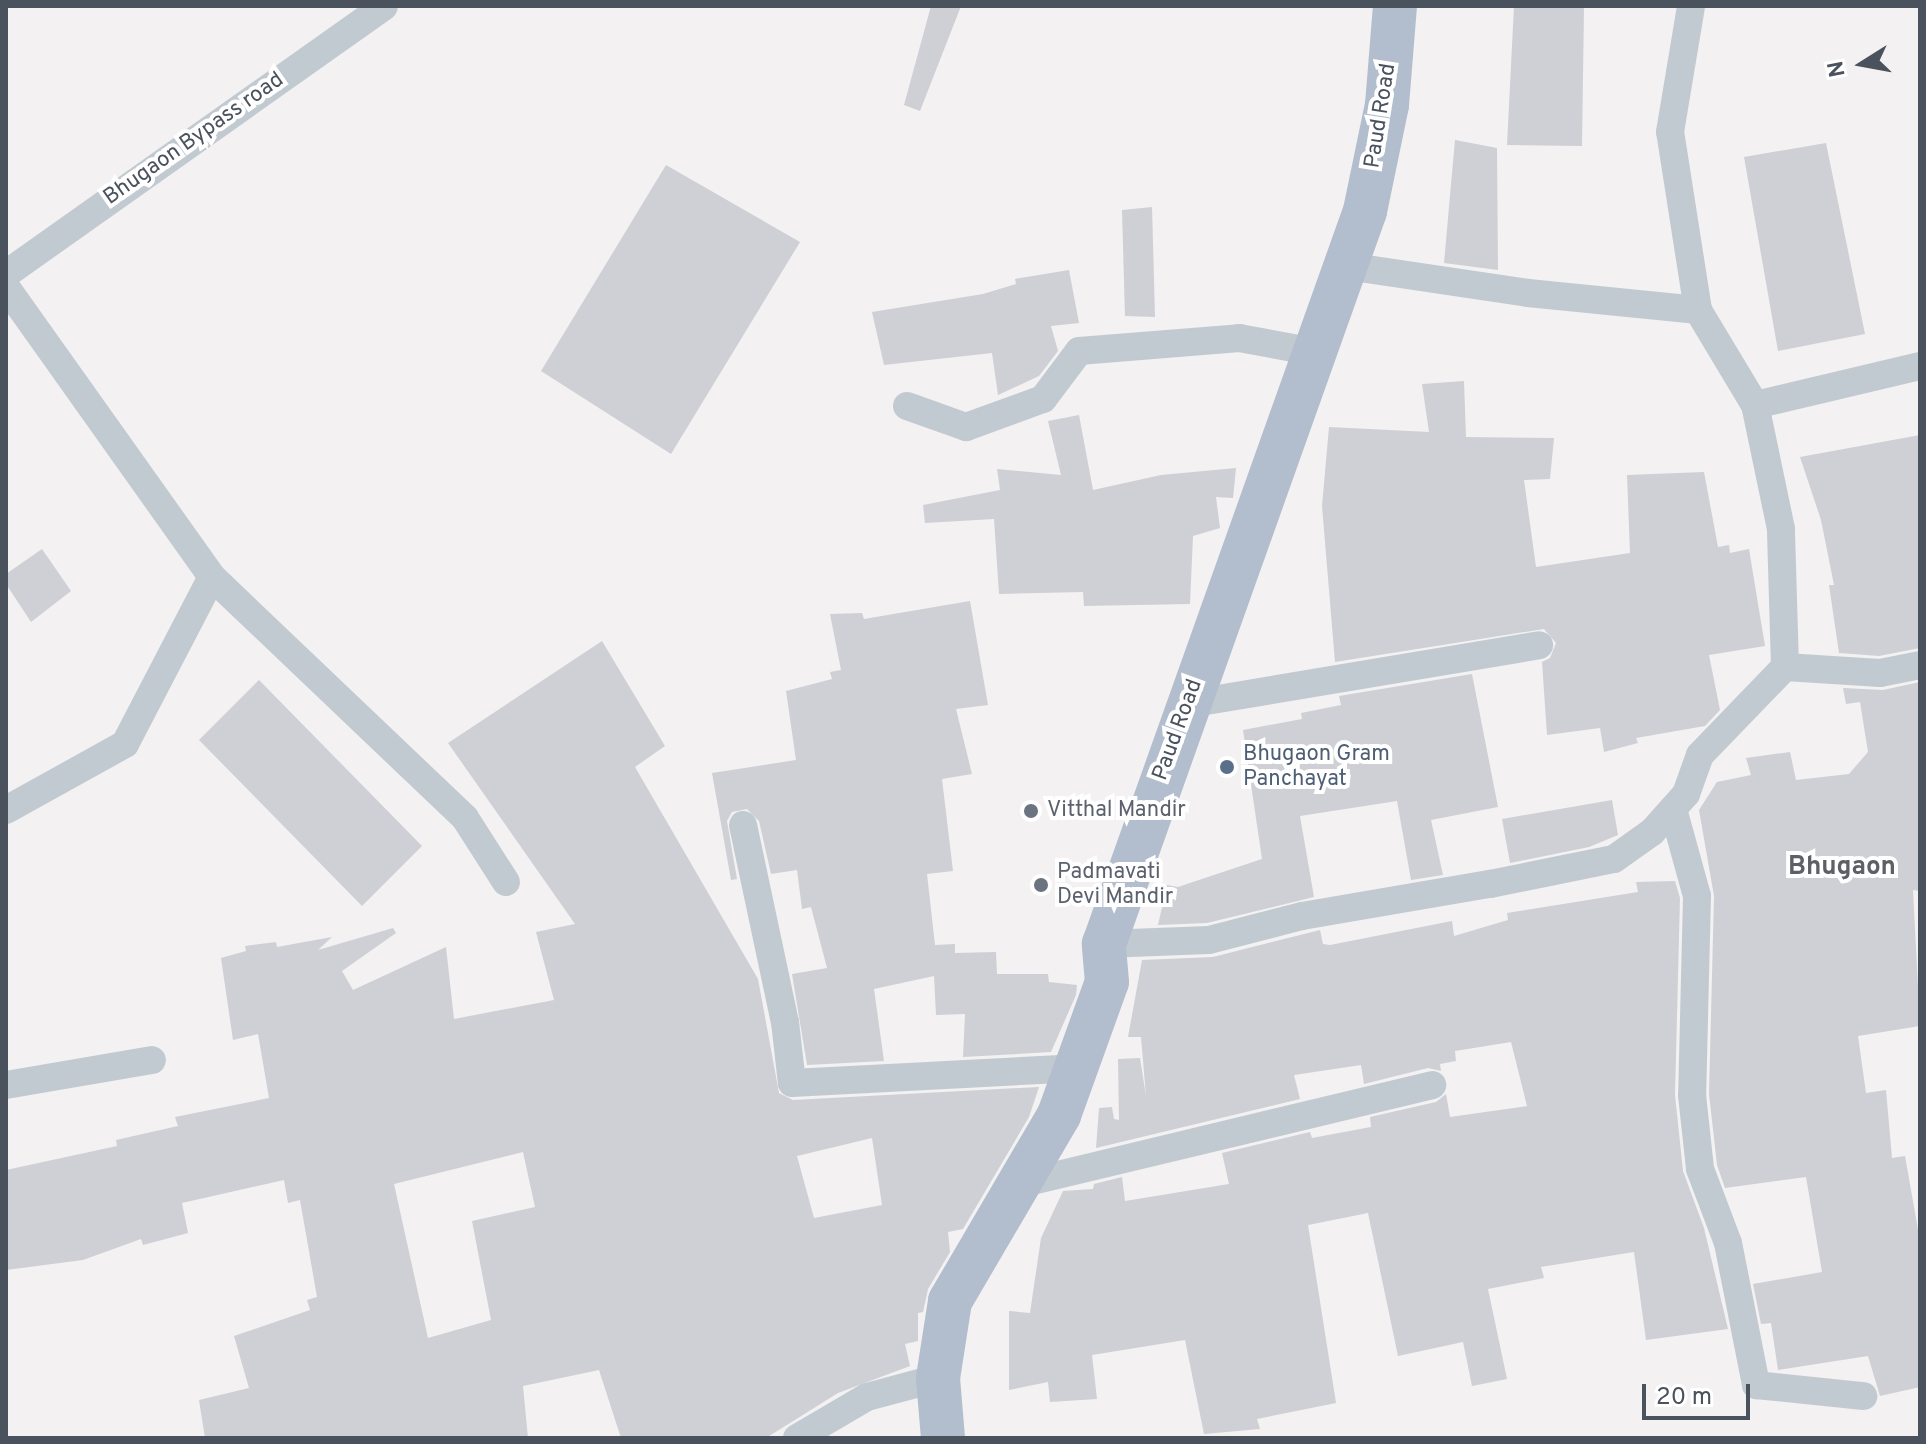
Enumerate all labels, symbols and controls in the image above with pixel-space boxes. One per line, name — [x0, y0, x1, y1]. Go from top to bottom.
north arrow — [1822, 24, 1902, 104]
text: N — [1823, 58, 1853, 79]
street label: Paud Road — [1360, 62, 1402, 170]
street label: Bhugaon Bypass road — [99, 67, 289, 211]
street label: Paud Road — [1148, 676, 1208, 784]
place label: Bhugaon Gram Panchayat — [1243, 741, 1390, 792]
marker: Bhugaon Gram Panchayat — [1218, 758, 1236, 776]
place label: Vitthal Mandir — [1047, 798, 1186, 824]
marker: Vitthal Mandir — [1022, 802, 1040, 820]
district label: Bhugaon — [1788, 852, 1896, 884]
place label: Padmavati Devi Mandir — [1057, 859, 1173, 910]
marker: Padmavati Devi Mandir — [1032, 876, 1050, 894]
scale bar — [1646, 1368, 1754, 1418]
text: 20 m — [1656, 1383, 1712, 1413]

